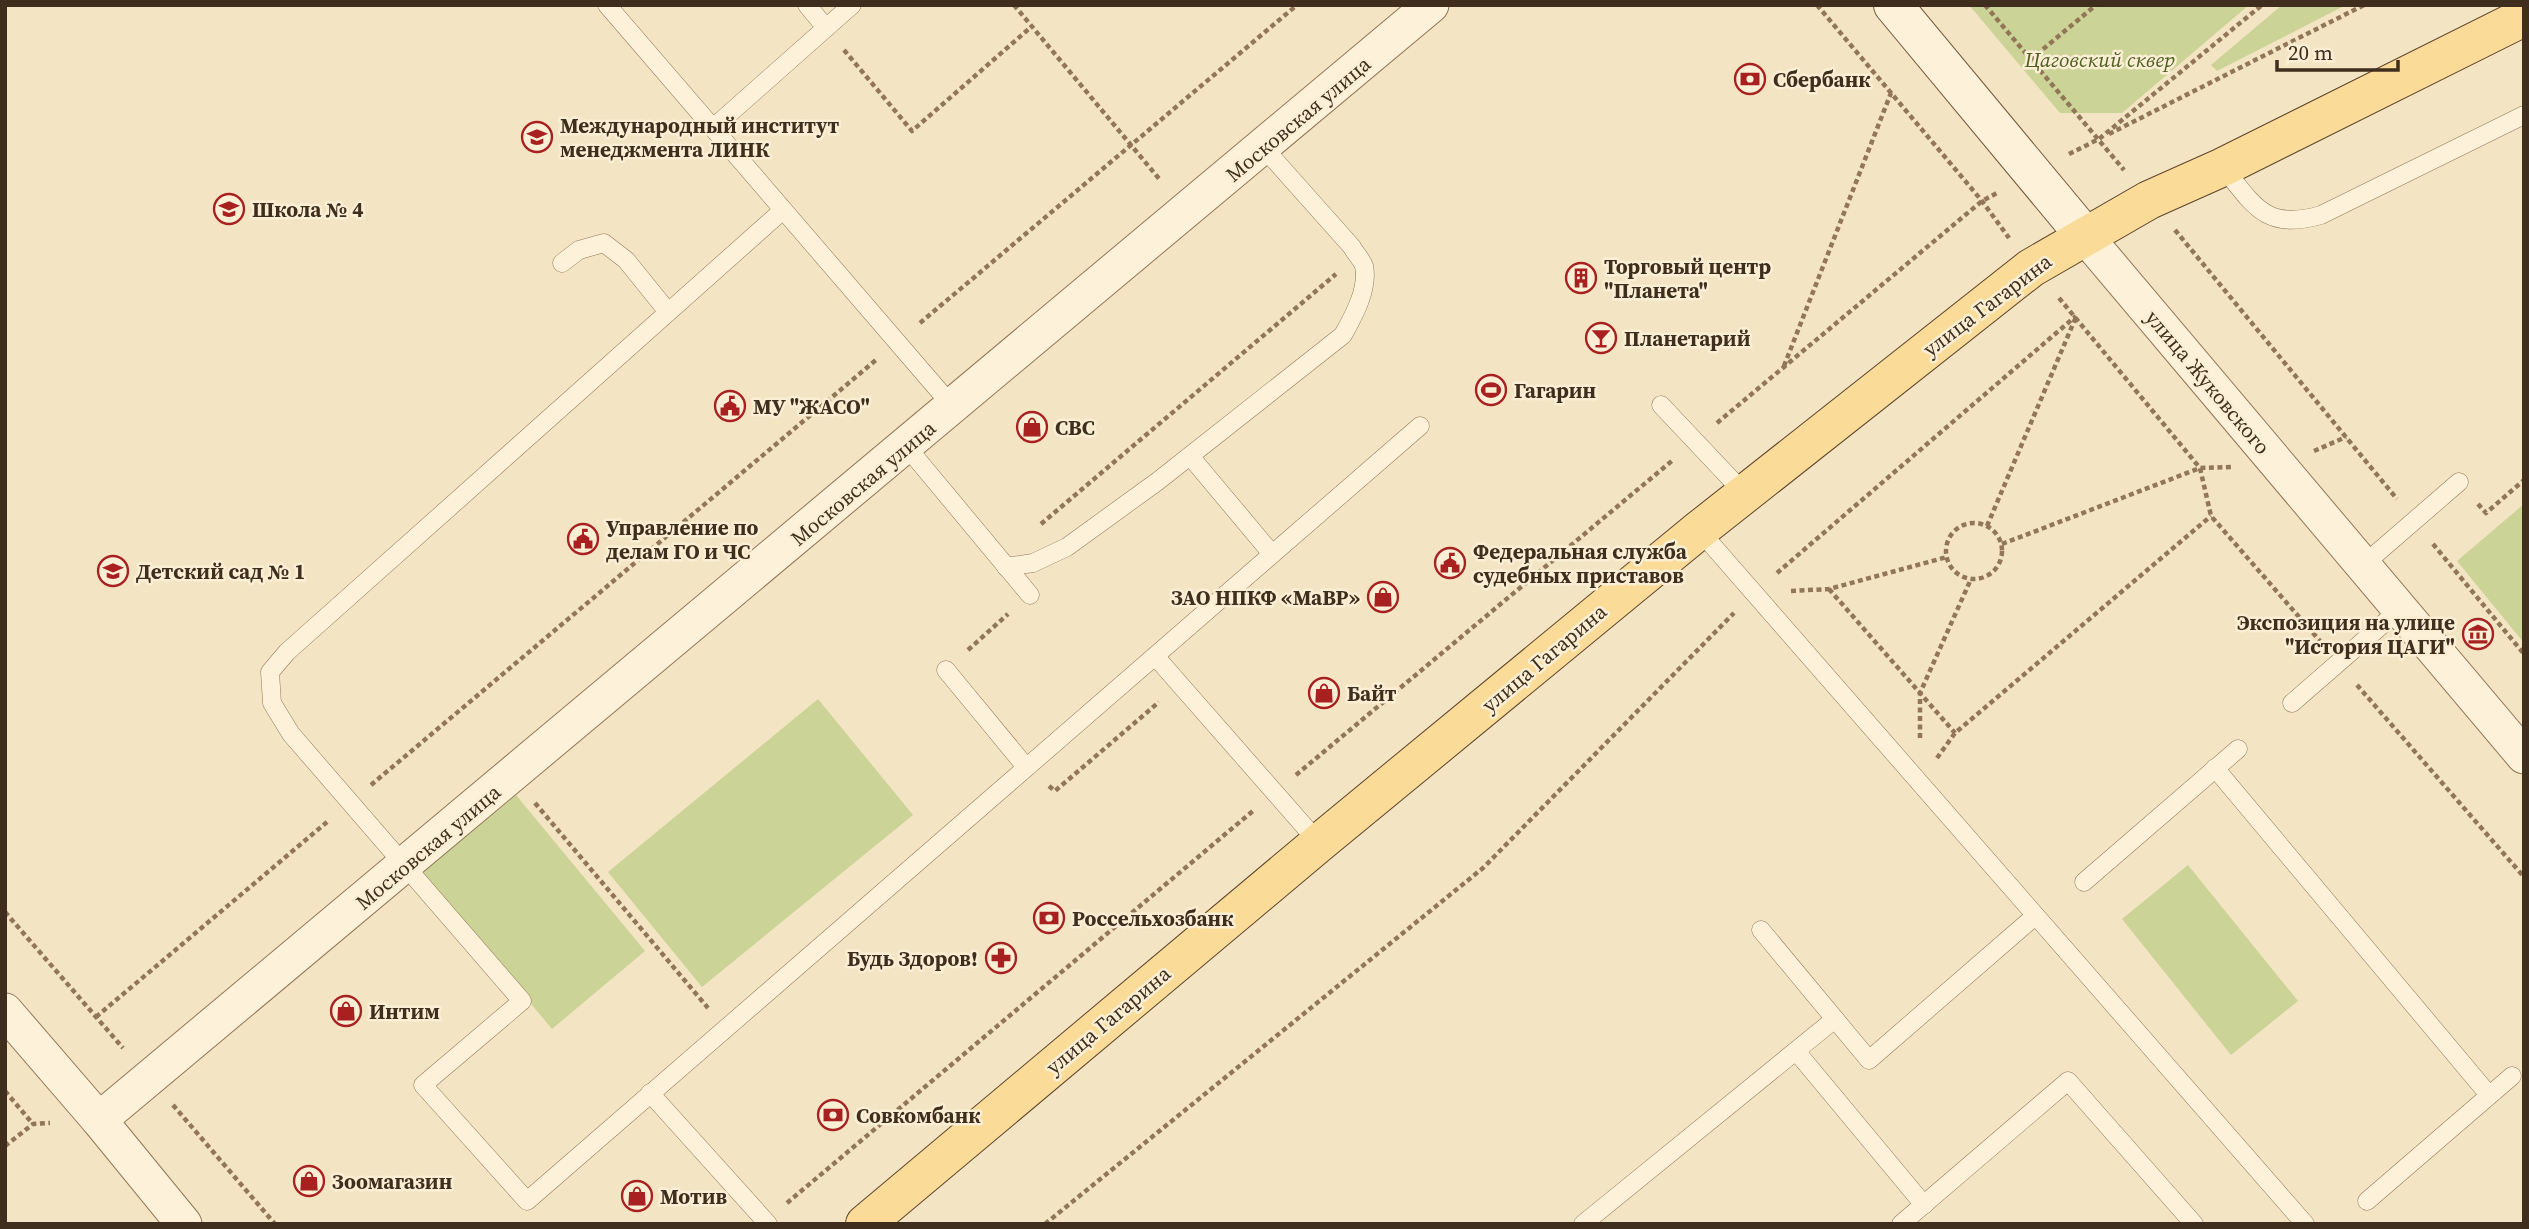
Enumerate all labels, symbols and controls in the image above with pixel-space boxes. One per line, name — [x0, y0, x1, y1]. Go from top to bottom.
scale bar — [2277, 28, 2398, 72]
text: 20 m — [2288, 38, 2333, 67]
park label: Цаговский сквер — [2024, 45, 2175, 74]
street label: Московская улица — [1219, 49, 1377, 188]
bank icon: Сбербанк — [1733, 62, 1767, 96]
place label: Сбербанк — [1773, 65, 1871, 94]
place label: Международный институт менеджмента ЛИНК — [560, 111, 839, 164]
school or university icon: Международный институт менеджмента ЛИНК — [520, 120, 554, 154]
school or university icon: Школа № 4 — [212, 192, 246, 226]
place label: Школа № 4 — [252, 195, 364, 224]
street label: улица Гагарина — [1916, 247, 2058, 363]
place label: Торговый центр "Планета" — [1604, 252, 1771, 305]
building icon: Торговый центр "Планета" — [1564, 261, 1598, 295]
street label: улица Жуковского — [2139, 304, 2277, 460]
bar icon: Планетарий — [1584, 321, 1618, 355]
place label: Планетарий — [1624, 324, 1751, 353]
sports icon: Гагарин — [1474, 373, 1508, 407]
place label: Гагарин — [1514, 376, 1596, 405]
public building icon: МУ "ЖАСО" — [713, 389, 747, 423]
place label: МУ "ЖАСО" — [753, 392, 870, 421]
shop icon: СВС — [1015, 410, 1049, 444]
street label: Московская улица — [784, 413, 942, 552]
place label: СВС — [1055, 413, 1095, 442]
place label: Управление по делам ГО и ЧС — [606, 513, 758, 566]
public building icon: Управление по делам ГО и ЧС — [566, 522, 600, 556]
place label: Федеральная служба судебных приставов — [1473, 537, 1688, 590]
public building icon: Федеральная служба судебных приставов — [1433, 546, 1467, 580]
school or university icon: Детский сад № 1 — [96, 554, 130, 588]
place label: Детский сад № 1 — [136, 557, 306, 586]
shop icon: ЗАО НПКФ «МаВР» — [1366, 580, 1400, 614]
place label: ЗАО НПКФ «МаВР» — [1171, 583, 1360, 612]
street label: улица Гагарина — [1475, 597, 1613, 719]
place label: Экспозиция на улице "История ЦАГИ" — [2237, 608, 2455, 661]
museum icon: Экспозиция на улице "История ЦАГИ" — [2461, 617, 2495, 651]
shop icon: Байт — [1307, 676, 1341, 710]
place label: Байт — [1347, 679, 1397, 708]
street label: Московская улица — [349, 777, 507, 916]
bank icon: Россельхозбанк — [1032, 901, 1066, 935]
place label: Россельхозбанк — [1072, 904, 1234, 933]
pharmacy icon: Будь Здоров! — [984, 941, 1018, 975]
place label: Будь Здоров! — [847, 944, 978, 973]
street label: улица Гагарина — [1039, 959, 1177, 1081]
shop icon: Интим — [329, 994, 363, 1028]
place label: Интим — [369, 997, 440, 1026]
bank icon: Совкомбанк — [816, 1098, 850, 1132]
place label: Совкомбанк — [856, 1101, 981, 1130]
shop icon: Зоомагазин — [292, 1164, 326, 1198]
place label: Зоомагазин — [332, 1167, 452, 1196]
shop icon: Мотив — [620, 1179, 654, 1213]
place label: Мотив — [660, 1182, 728, 1211]

